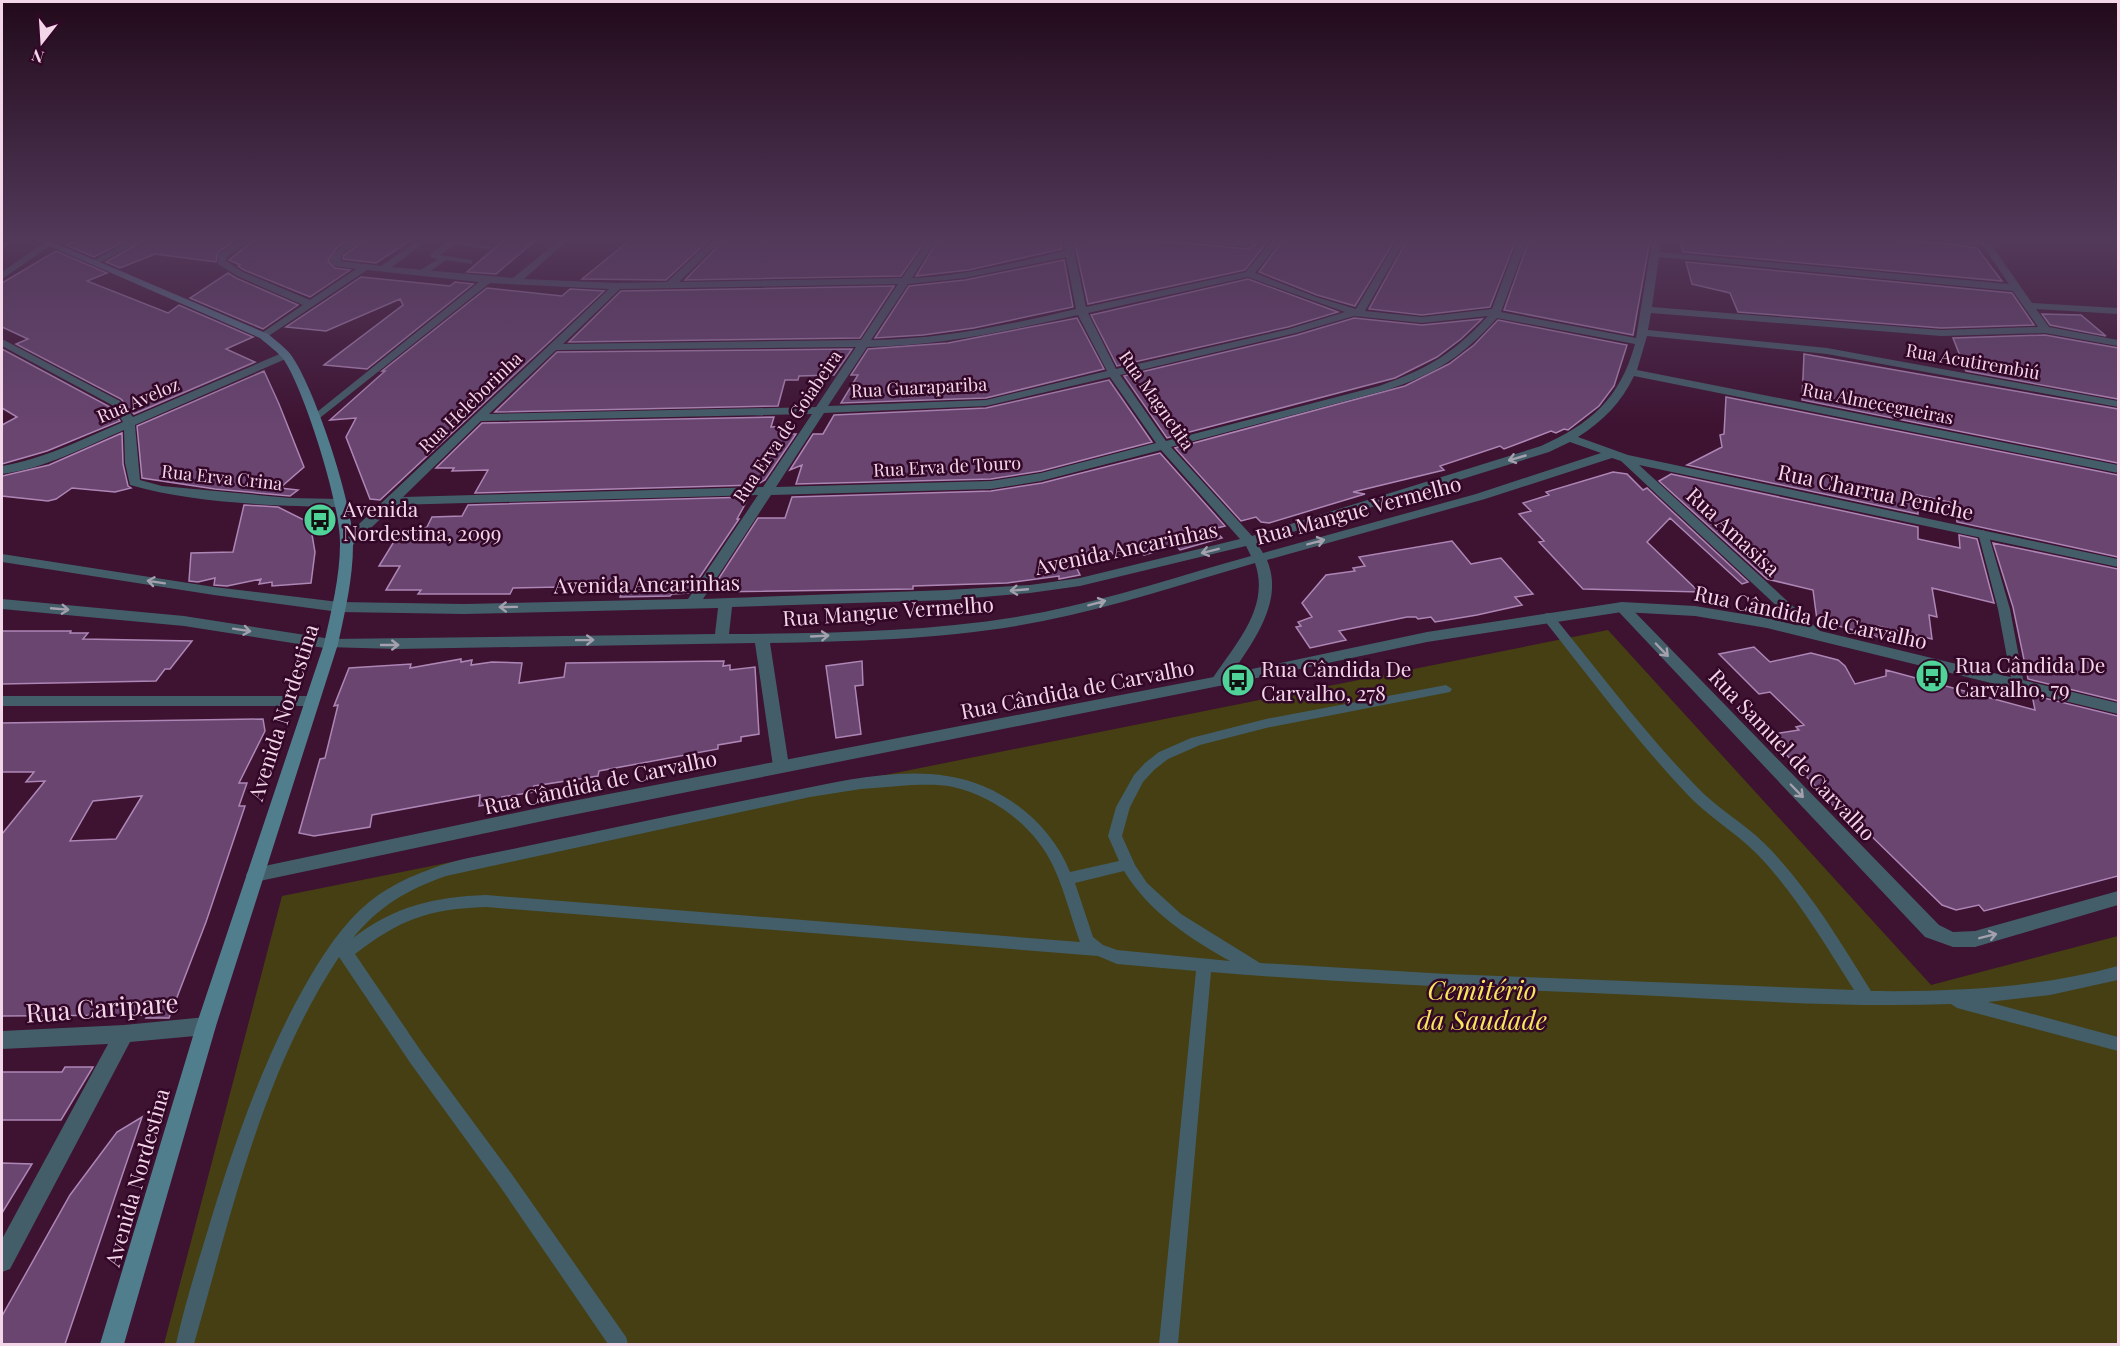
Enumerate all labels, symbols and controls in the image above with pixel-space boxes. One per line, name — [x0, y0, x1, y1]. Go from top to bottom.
north arrow — [12, 12, 72, 72]
text: N — [28, 45, 46, 69]
street label: Rua Acutirembiú — [1904, 337, 2042, 385]
street label: Rua Erva de Goiabeira — [727, 345, 847, 507]
street label: Rua Heleborinha — [413, 346, 527, 458]
street label: Rua Magnetita — [1114, 346, 1200, 455]
street label: Rua Guarapariba — [850, 371, 988, 403]
street label: Rua Aveloz — [93, 372, 183, 428]
street label: Rua Almecegueiras — [1800, 377, 1956, 429]
street label: Rua Erva de Touro — [872, 450, 1022, 482]
one-way arrow — [1508, 452, 1527, 464]
street label: Rua Charrua Peniche — [1776, 457, 1976, 525]
street label: Rua Erva Crina — [160, 459, 284, 495]
street label: Rua Mangue Vermelho — [1252, 468, 1464, 550]
street label: Rua Amasisa — [1681, 480, 1787, 582]
place label: Avenida Nordestina, 2099 — [342, 494, 501, 546]
bus stop icon: Avenida Nordestina, 2099 — [302, 502, 338, 538]
street label: Avenida Ancarinhas — [1031, 514, 1220, 580]
one-way arrow — [1306, 536, 1325, 547]
one-way arrow — [1201, 546, 1220, 558]
street label: Avenida Ancarinhas — [553, 567, 740, 599]
one-way arrow — [146, 577, 166, 588]
street label: Rua Cândida de Carvalho — [1692, 578, 1930, 654]
one-way arrow — [1010, 585, 1030, 596]
street label: Rua Mangue Vermelho — [781, 589, 995, 631]
one-way arrow — [1087, 597, 1106, 608]
one-way arrow — [499, 601, 519, 613]
one-way arrow — [49, 604, 69, 615]
street label: Avenida Nordestina — [240, 620, 324, 805]
one-way arrow — [231, 625, 251, 636]
one-way arrow — [810, 631, 830, 642]
one-way arrow — [574, 635, 594, 646]
one-way arrow — [379, 639, 399, 651]
one-way arrow — [1655, 642, 1669, 657]
place label: Rua Cândida De Carvalho, 79 — [1955, 650, 2106, 702]
street label: Rua Cândida de Carvalho — [958, 652, 1196, 724]
place label: Rua Cândida De Carvalho, 278 — [1261, 654, 1412, 706]
bus stop icon: Rua Cândida De Carvalho, 79 — [1914, 658, 1950, 694]
bus stop icon: Rua Cândida De Carvalho, 278 — [1220, 662, 1256, 698]
street label: Rua Samuel de Carvalho — [1704, 662, 1882, 846]
street label: Rua Cândida de Carvalho — [481, 743, 719, 819]
one-way arrow — [1790, 783, 1804, 798]
one-way arrow — [1978, 930, 1997, 942]
park label: Cemitério da Saudade — [1417, 972, 1547, 1037]
street label: Rua Caripare — [24, 984, 180, 1030]
street label: Avenida Nordestina — [97, 1084, 175, 1270]

